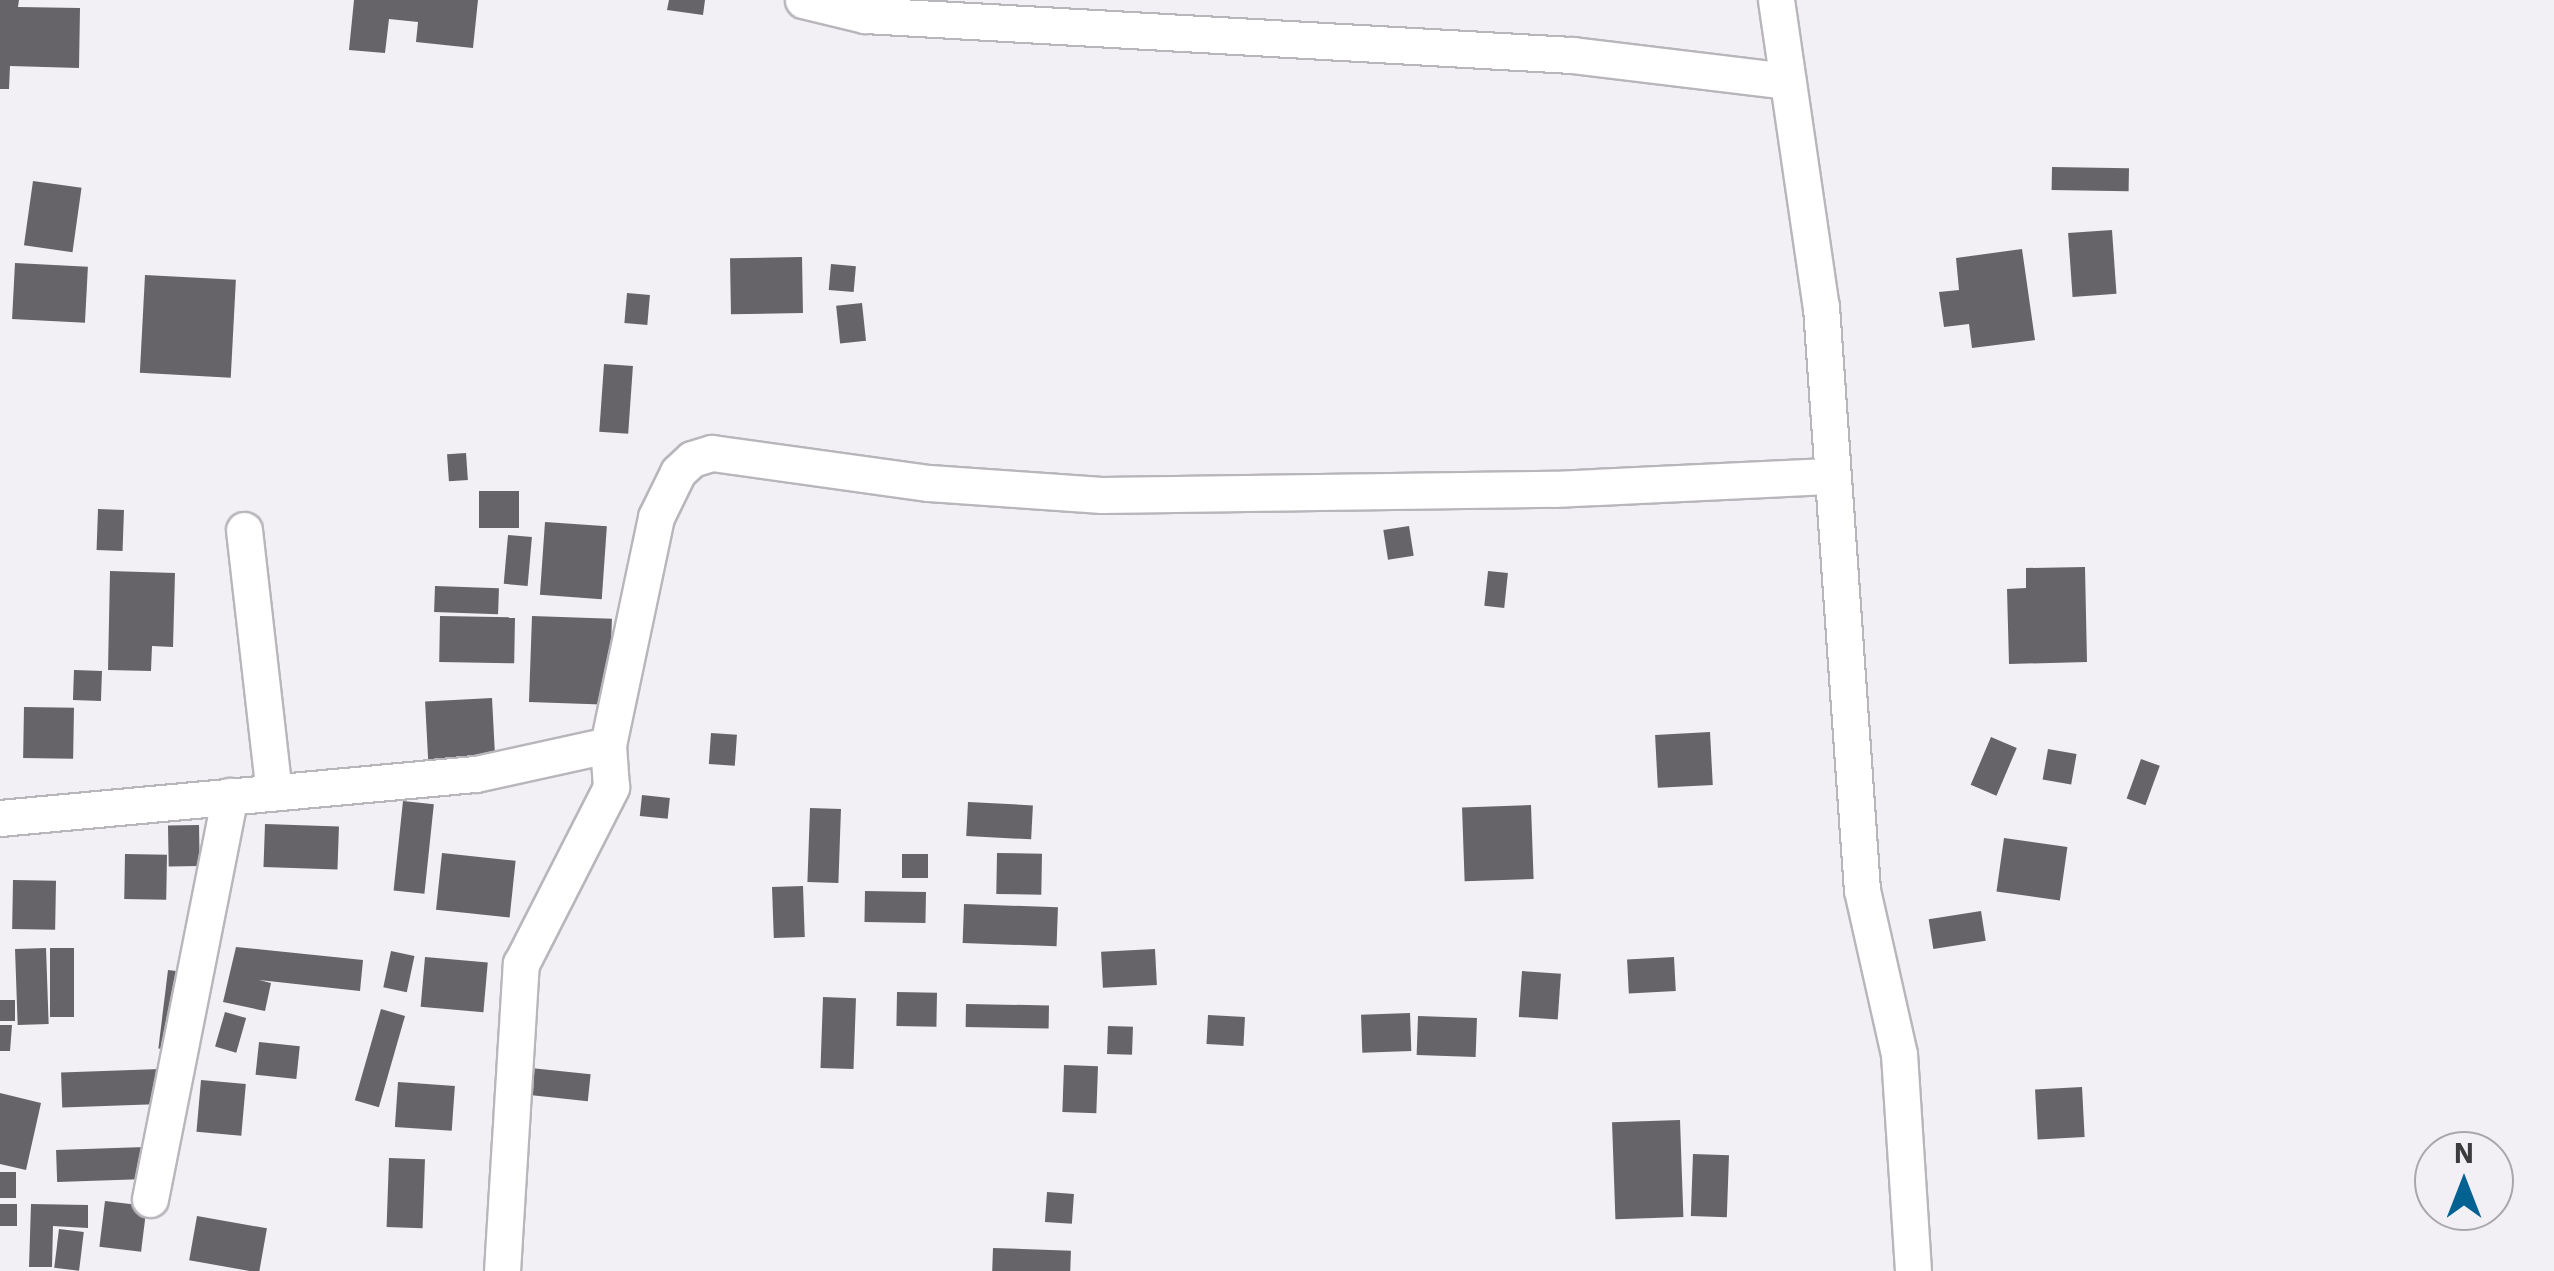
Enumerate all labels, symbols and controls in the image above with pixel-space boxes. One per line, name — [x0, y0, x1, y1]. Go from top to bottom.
north arrow — [2414, 1131, 2514, 1231]
text: N — [2454, 1134, 2474, 1171]

